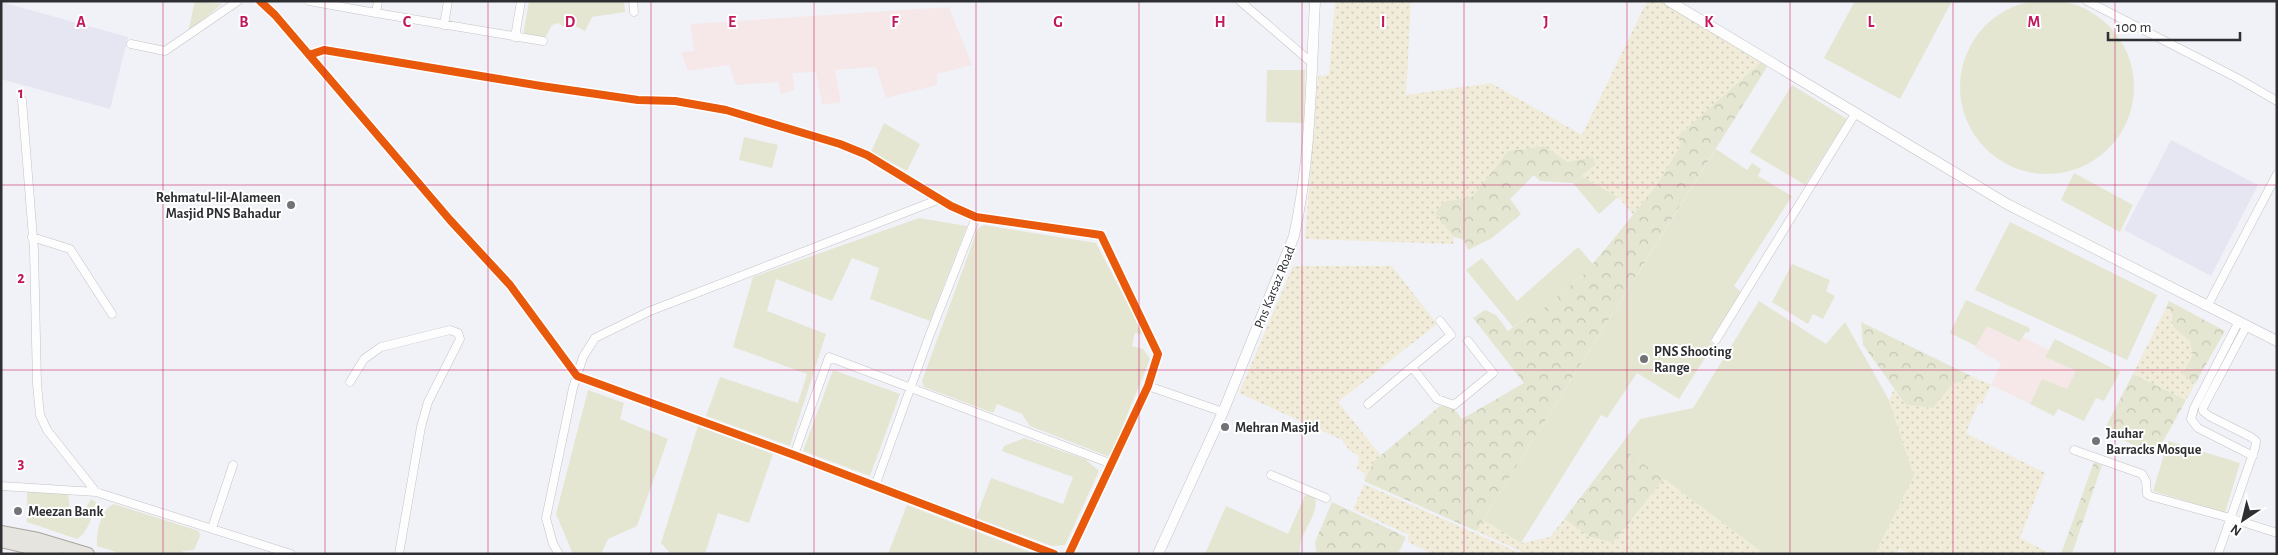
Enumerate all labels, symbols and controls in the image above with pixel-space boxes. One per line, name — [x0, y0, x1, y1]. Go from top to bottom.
scale bar — [2108, 10, 2240, 42]
text: A — [76, 14, 86, 30]
text: B — [239, 14, 249, 30]
text: C — [403, 14, 412, 30]
text: D — [565, 14, 576, 30]
text: E — [728, 14, 736, 30]
text: F — [891, 14, 899, 30]
text: G — [1053, 14, 1063, 30]
text: H — [1214, 14, 1226, 30]
text: I — [1381, 14, 1385, 30]
text: J — [1543, 14, 1549, 30]
text: K — [1704, 14, 1714, 30]
text: L — [1868, 14, 1875, 30]
text: M — [2028, 14, 2040, 30]
text: 100 m — [2116, 20, 2151, 35]
text: 1 — [18, 85, 24, 101]
place label: Rehmatul-lil-Alameen Masjid PNS Bahadur — [156, 191, 281, 221]
marker: Rehmatul-lil-Alameen Masjid PNS Bahadur — [285, 199, 297, 211]
street label: Pns Karsaz Road — [1252, 244, 1298, 331]
text: 2 — [17, 270, 25, 286]
place label: PNS Shooting Range — [1654, 345, 1733, 375]
marker: PNS Shooting Range — [1638, 353, 1650, 365]
marker: Mehran Masjid — [1219, 421, 1231, 433]
place label: Mehran Masjid — [1235, 421, 1320, 435]
place label: Jauhar Barracks Mosque — [2106, 427, 2202, 457]
marker: Jauhar Barracks Mosque — [2090, 435, 2102, 447]
text: 3 — [18, 455, 25, 471]
north arrow — [2218, 495, 2268, 545]
marker: Meezan Bank — [12, 505, 24, 517]
place label: Meezan Bank — [28, 505, 103, 519]
text: N — [2228, 521, 2244, 538]

